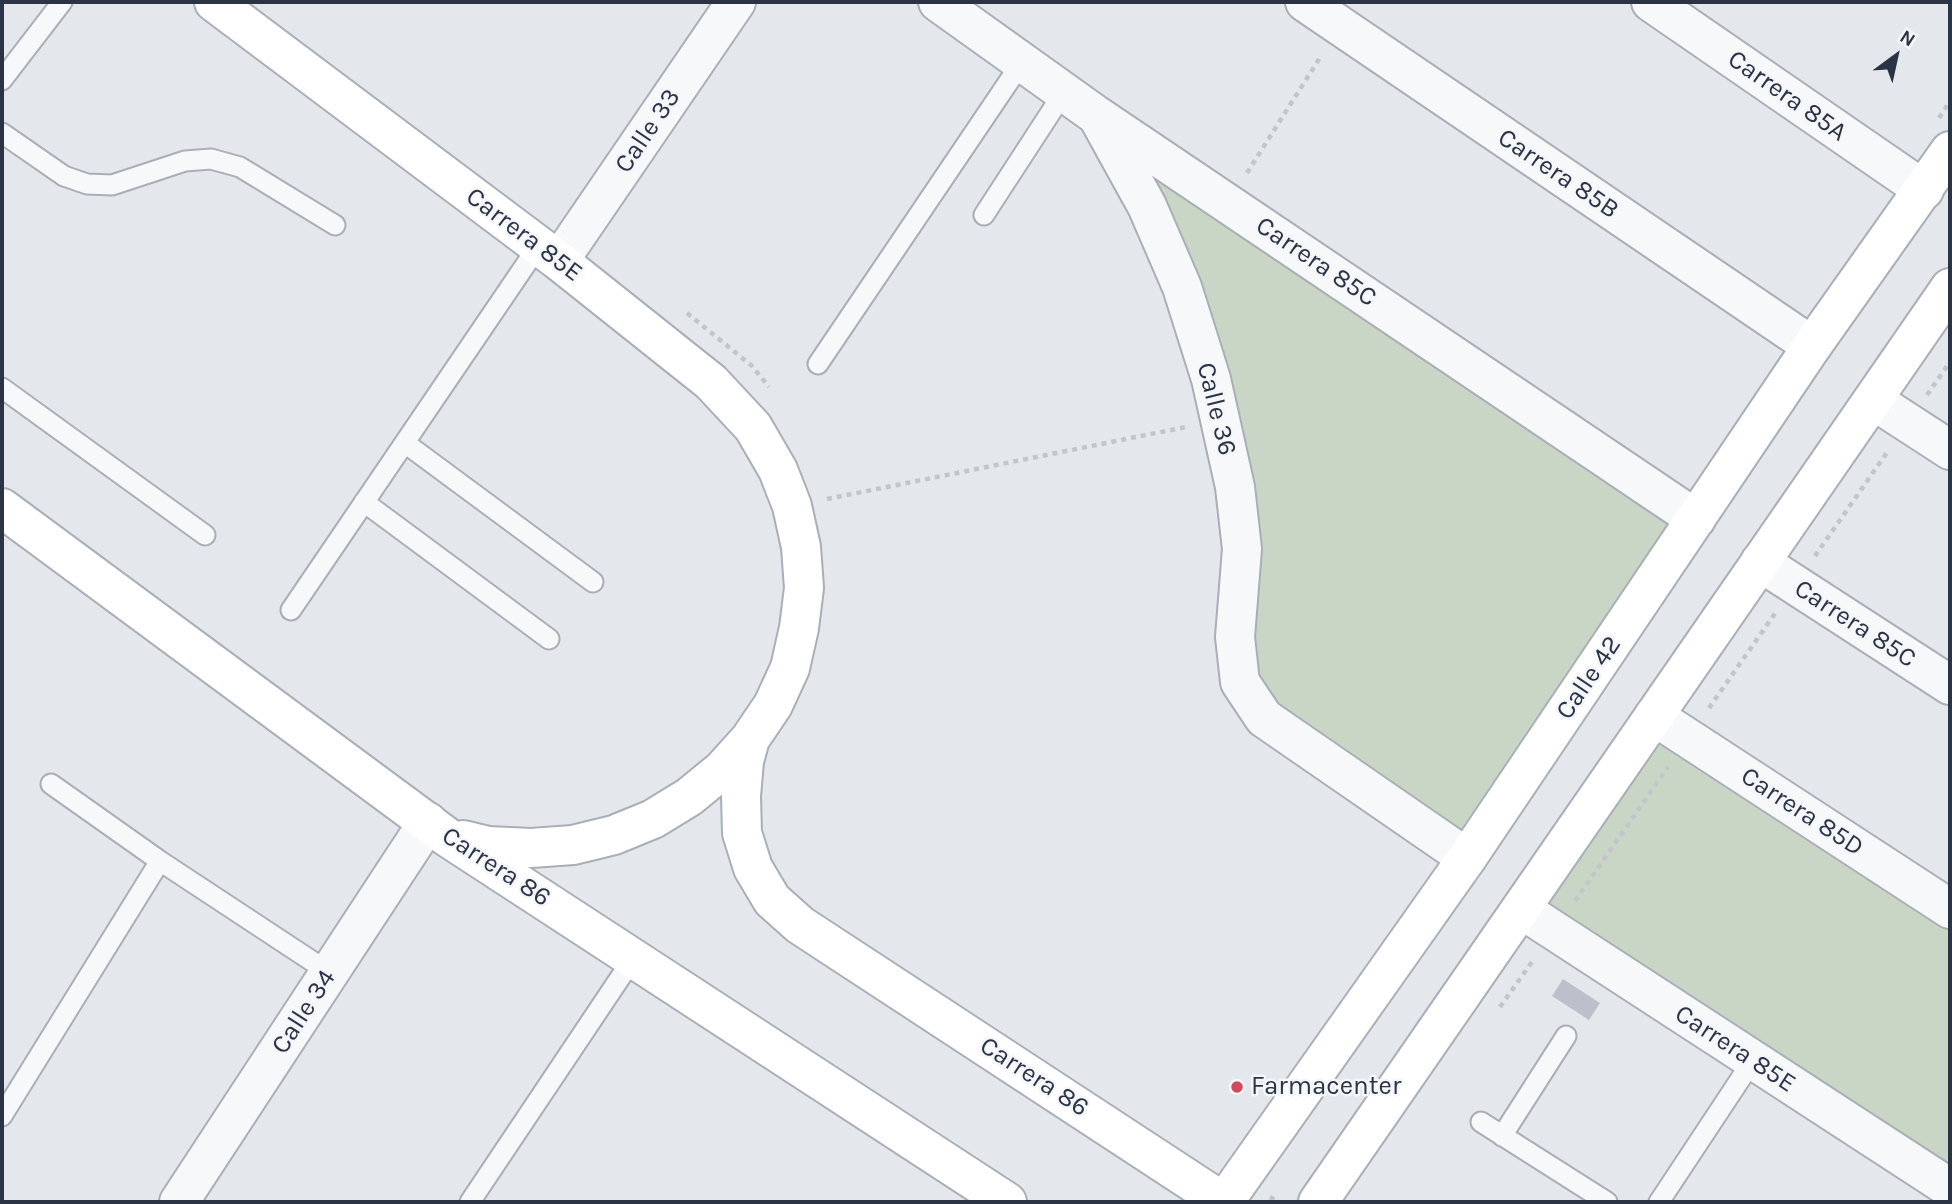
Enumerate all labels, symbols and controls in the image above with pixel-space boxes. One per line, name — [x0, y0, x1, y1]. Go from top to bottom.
north arrow — [1861, 21, 1931, 91]
text: N — [1896, 25, 1919, 51]
street label: Carrera 85A — [1722, 44, 1852, 148]
street label: Calle 33 — [608, 83, 688, 179]
street label: Carrera 85B — [1492, 122, 1624, 226]
street label: Carrera 85E — [460, 181, 588, 289]
street label: Carrera 85C — [1250, 210, 1382, 314]
street label: Calle 36 — [1189, 359, 1243, 459]
street label: Carrera 85C — [1788, 573, 1922, 675]
street label: Calle 42 — [1550, 630, 1628, 726]
street label: Carrera 85D — [1735, 761, 1869, 863]
street label: Carrera 86 — [436, 820, 556, 914]
street label: Calle 34 — [265, 964, 343, 1060]
street label: Carrera 85E — [1669, 998, 1801, 1100]
street label: Carrera 86 — [974, 1030, 1094, 1124]
place label: Farmacenter — [1251, 1071, 1401, 1103]
marker: Farmacenter — [1229, 1079, 1245, 1095]

